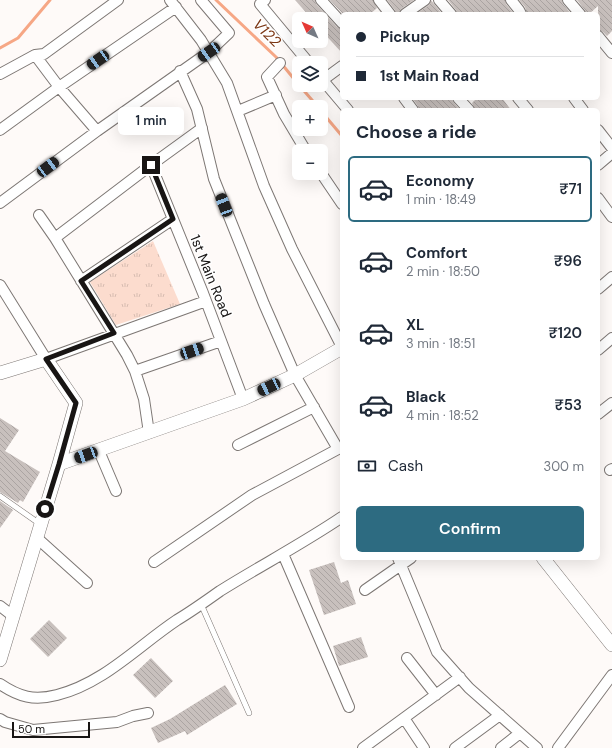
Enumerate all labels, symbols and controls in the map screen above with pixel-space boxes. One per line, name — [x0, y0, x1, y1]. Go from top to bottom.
north arrow — [292, 12, 328, 48]
map controls — [292, 12, 328, 180]
water label: V122 — [248, 15, 286, 52]
text: Pickup — [380, 27, 430, 47]
car — [196, 40, 222, 64]
car — [85, 48, 111, 72]
button: layers — [292, 56, 328, 92]
text: 1st Main Road — [380, 66, 479, 86]
button: + — [292, 100, 328, 136]
callout: 1 min — [118, 107, 184, 135]
text: 1 min — [135, 112, 167, 129]
text: Choose a ride — [356, 120, 477, 144]
button: − — [292, 144, 328, 180]
car — [35, 155, 61, 179]
route end — [142, 156, 160, 174]
icon: car — [358, 171, 394, 207]
text: Economy — [406, 171, 474, 191]
text: ₹71 — [559, 179, 582, 199]
text: 1 min · 18:49 — [406, 191, 476, 208]
car — [214, 192, 234, 218]
street label: 1st Main Road — [186, 232, 236, 320]
icon: car — [358, 243, 394, 279]
text: Comfort — [406, 243, 467, 263]
text: ₹96 — [554, 251, 582, 271]
text: 2 min · 18:50 — [406, 263, 480, 280]
icon: car — [358, 315, 394, 351]
text: XL — [406, 315, 424, 335]
text: ₹120 — [548, 323, 582, 343]
text: 3 min · 18:51 — [406, 335, 475, 352]
car — [179, 341, 205, 361]
car — [256, 376, 282, 398]
icon: car — [358, 387, 394, 423]
text: Black — [406, 387, 446, 407]
text: ₹53 — [554, 395, 582, 415]
text: 4 min · 18:52 — [406, 407, 479, 424]
car — [73, 445, 99, 465]
icon: cash — [356, 455, 378, 477]
text: Cash — [388, 456, 423, 476]
text: 300 m — [543, 458, 584, 475]
route start — [36, 500, 54, 518]
button: Confirm — [356, 506, 584, 552]
scale bar — [12, 720, 90, 739]
text: 50 m — [18, 722, 45, 736]

